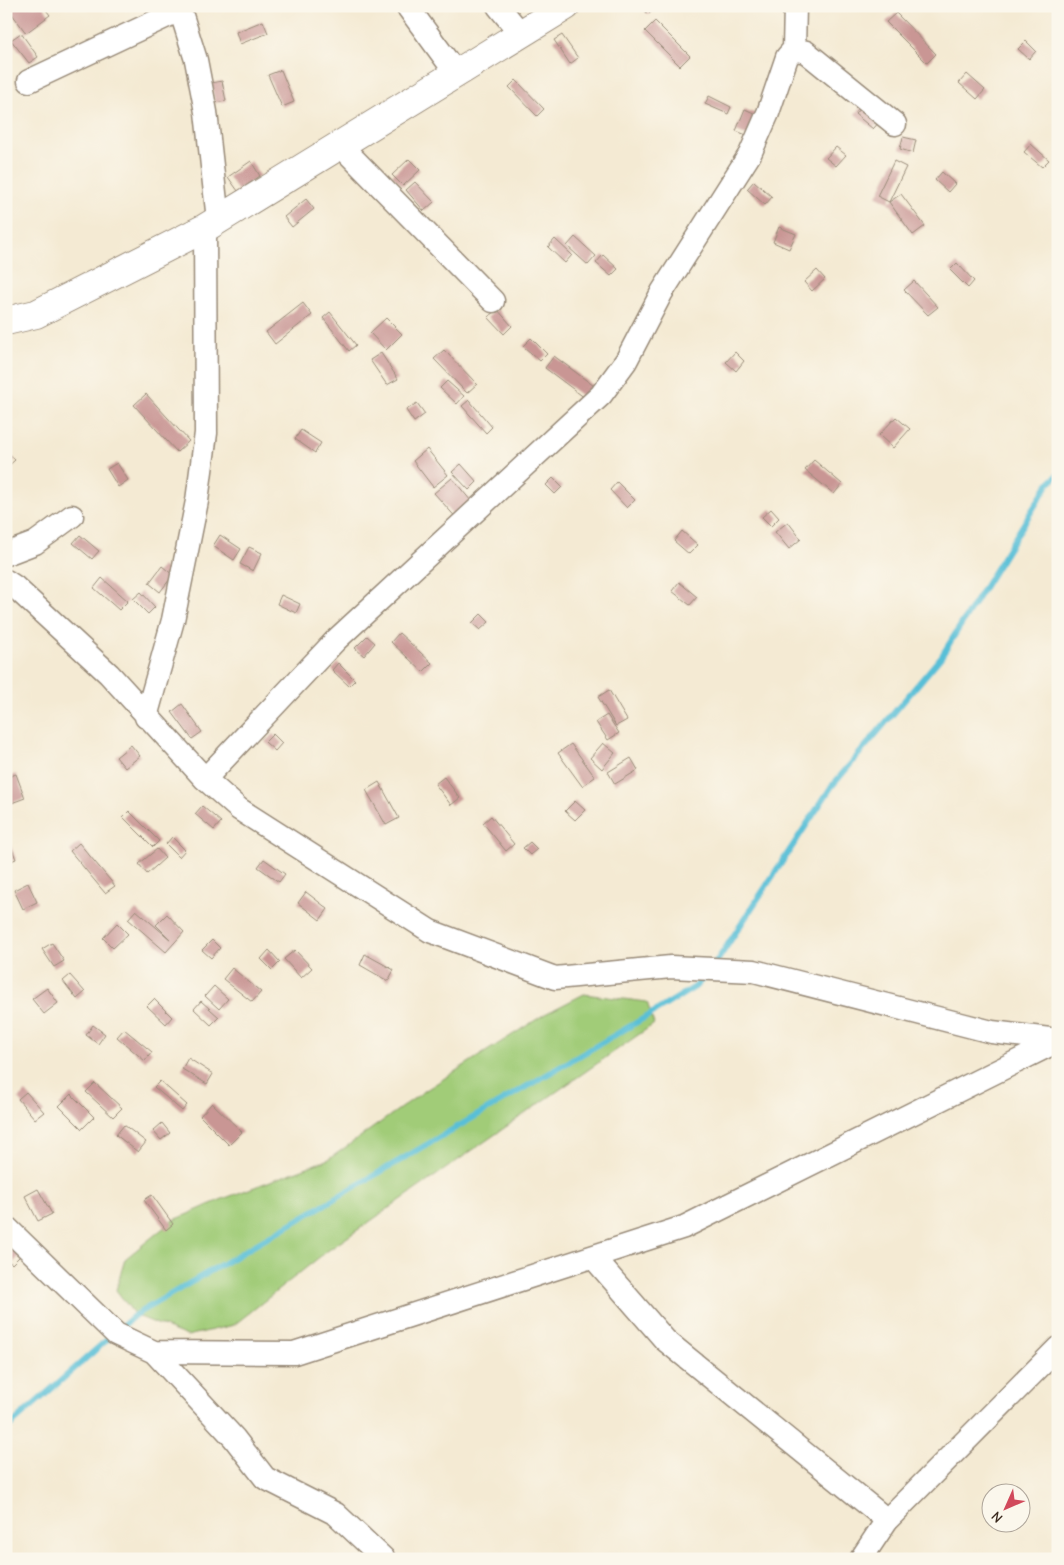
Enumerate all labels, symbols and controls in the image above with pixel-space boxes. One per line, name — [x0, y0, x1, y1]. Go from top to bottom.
north arrow — [982, 1482, 1032, 1532]
text: N — [988, 1508, 1006, 1526]

